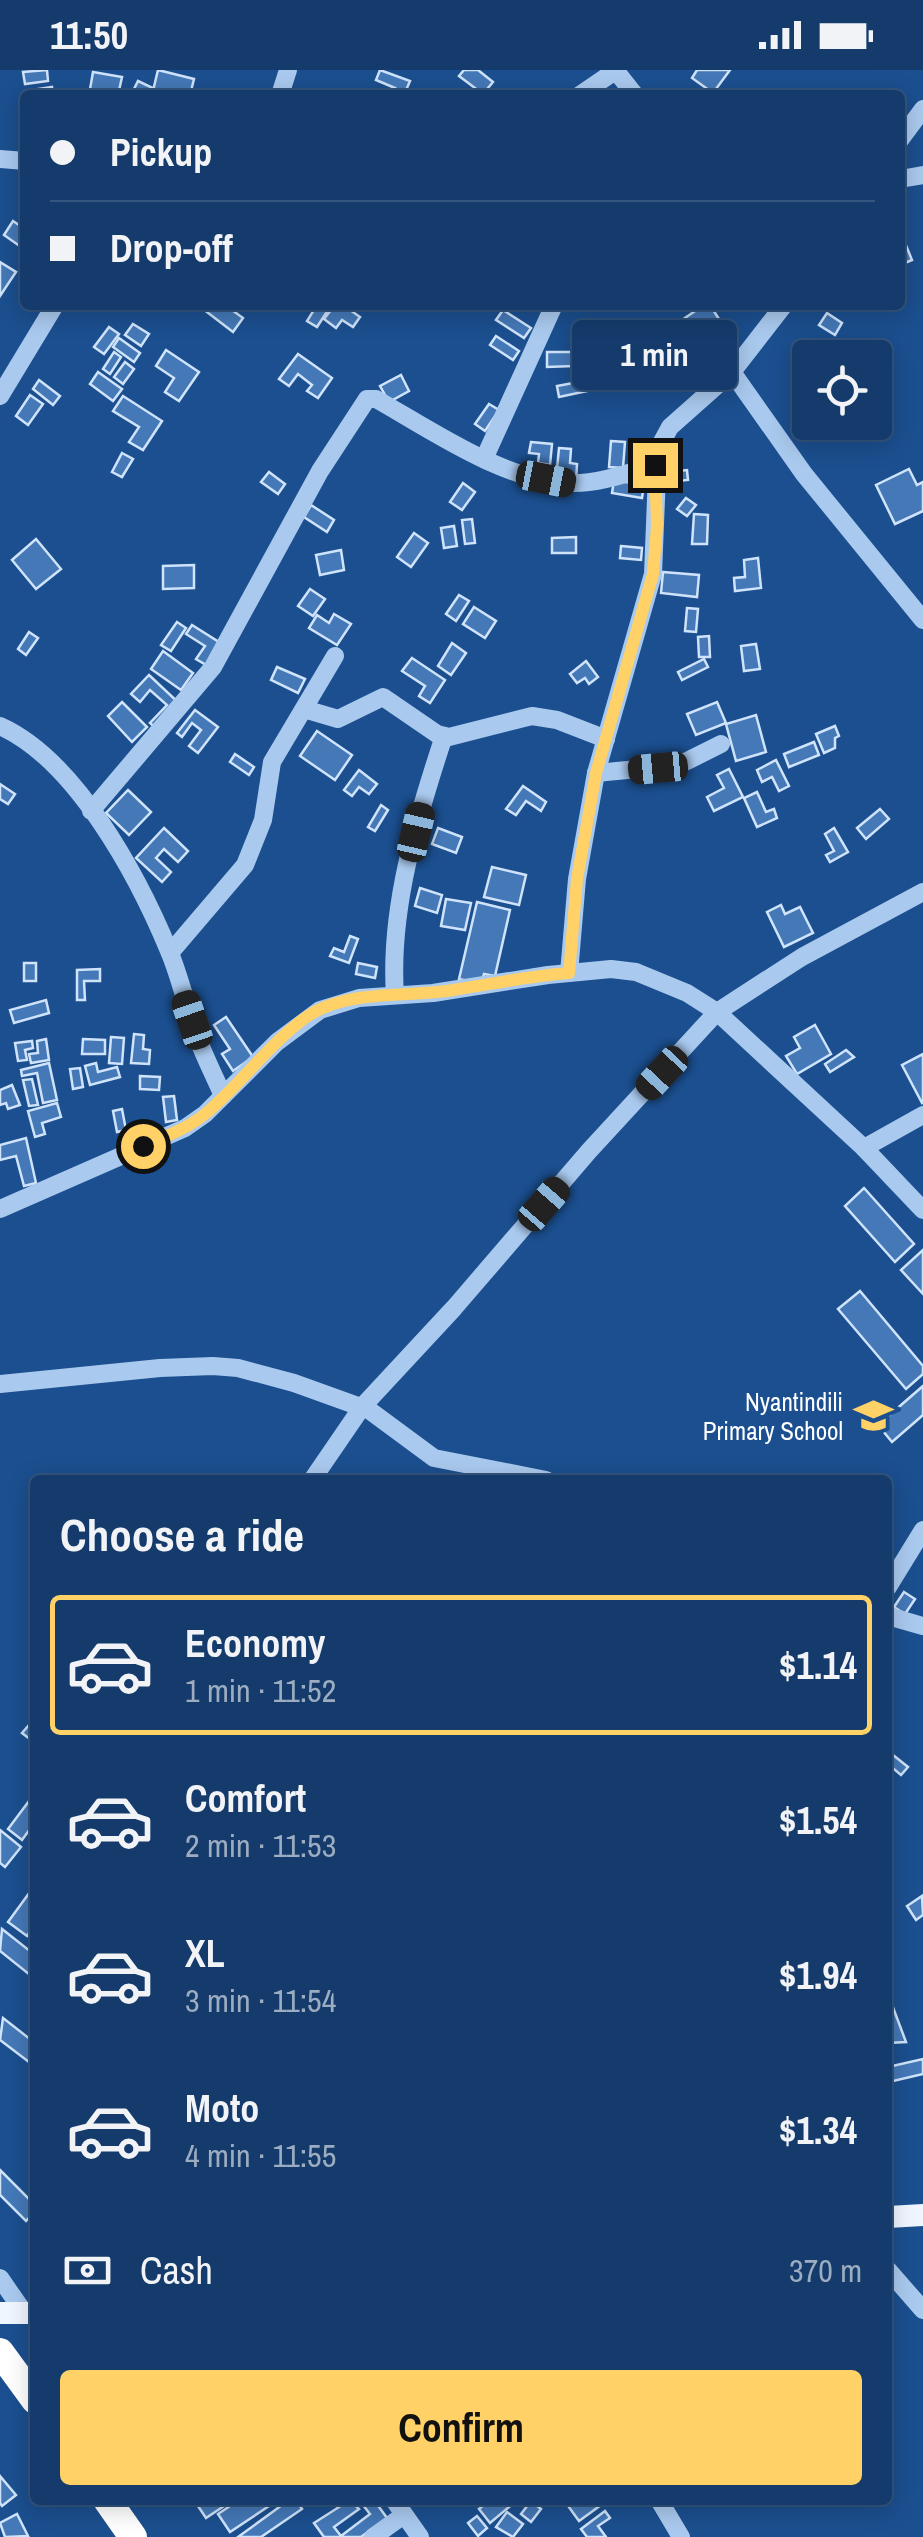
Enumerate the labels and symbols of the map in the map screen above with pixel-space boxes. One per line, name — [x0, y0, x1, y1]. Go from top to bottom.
callout: 1 min — [572, 320, 738, 390]
route end — [633, 443, 678, 488]
car — [514, 459, 578, 499]
car — [627, 750, 689, 786]
car — [395, 799, 437, 865]
car — [168, 987, 216, 1053]
car — [631, 1041, 693, 1105]
route start — [121, 1124, 166, 1169]
car — [513, 1172, 575, 1236]
place label: Nyantindili Primary School — [703, 1385, 843, 1448]
school or university icon: Nyantindili Primary School — [852, 1395, 894, 1437]

